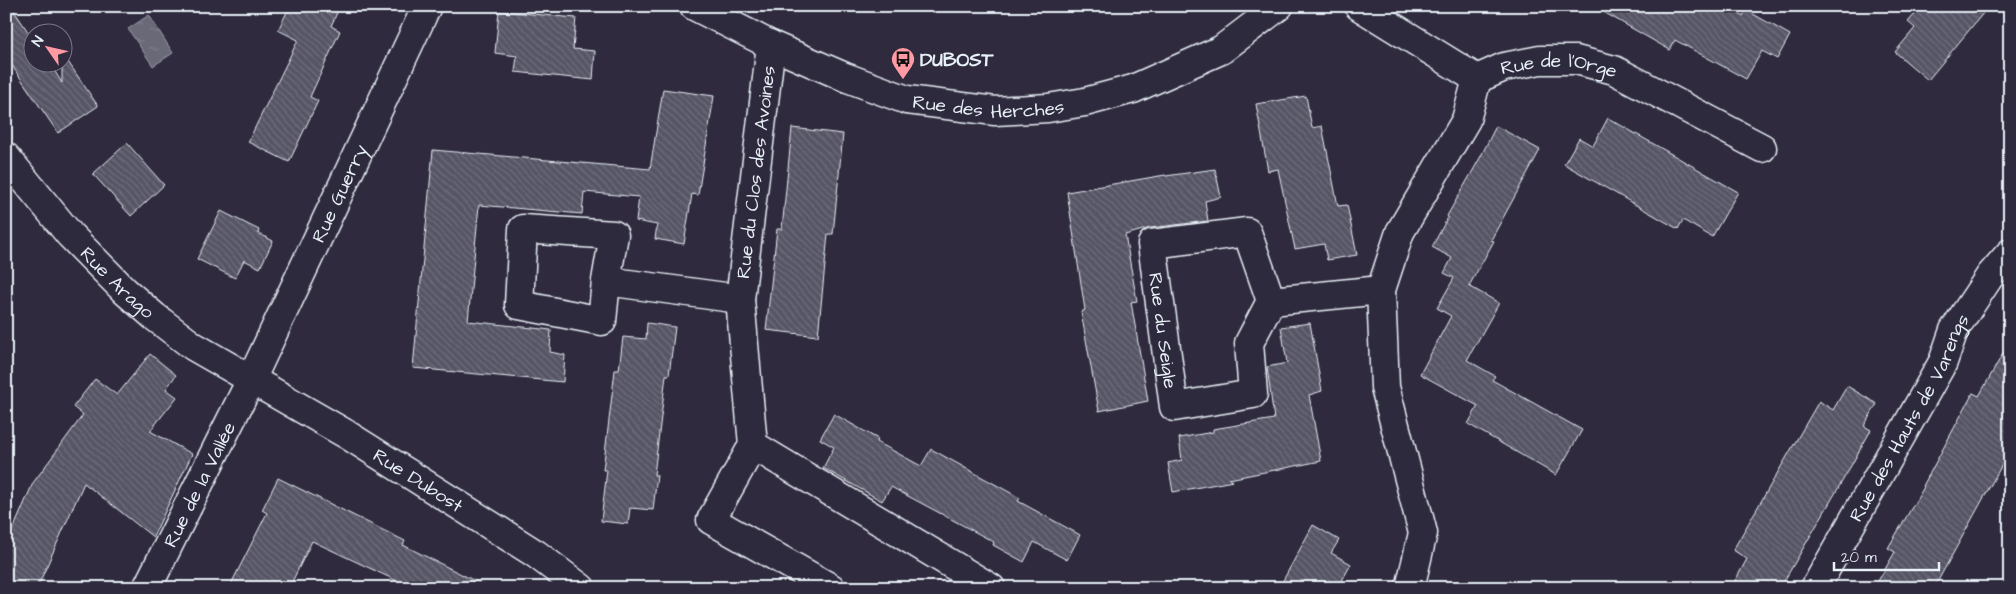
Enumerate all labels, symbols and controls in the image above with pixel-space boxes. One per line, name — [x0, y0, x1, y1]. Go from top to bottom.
north arrow — [22, 22, 72, 72]
text: N — [27, 32, 49, 51]
bus stop icon: DUBOST — [890, 46, 916, 80]
place label: DUBOST — [920, 47, 994, 74]
street label: Rue de l'Orge — [1498, 48, 1620, 85]
street label: Rue du Clos des Avoines — [730, 64, 783, 280]
street label: Rue des Herches — [911, 89, 1066, 126]
street label: Rue Guerry — [306, 140, 376, 247]
street label: Rue Arago — [73, 241, 160, 326]
street label: Rue du Seigle — [1141, 271, 1183, 390]
street label: Rue des Hauts de Varengs — [1843, 309, 1976, 527]
street label: Rue de la Vallée — [157, 418, 243, 552]
street label: Rue Dubost — [367, 442, 468, 520]
scale bar — [1834, 539, 1938, 571]
text: 20 m — [1841, 547, 1877, 568]

